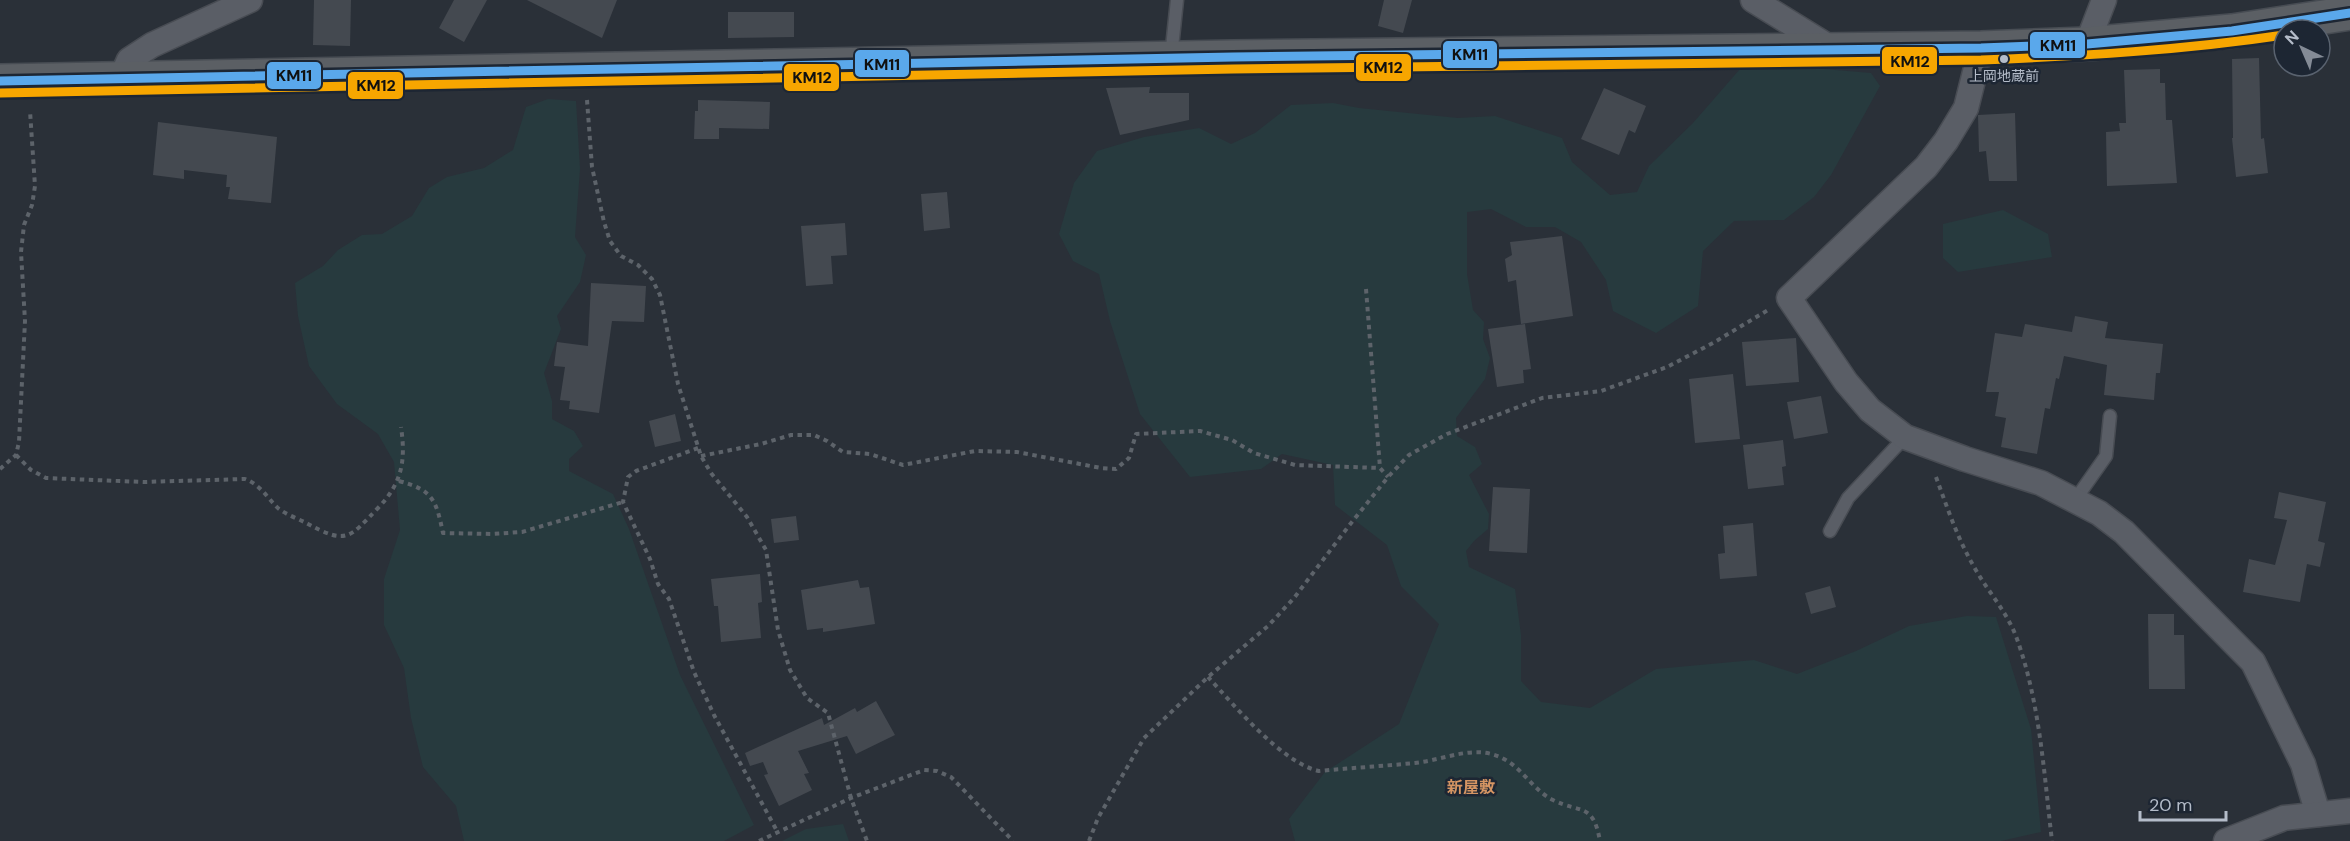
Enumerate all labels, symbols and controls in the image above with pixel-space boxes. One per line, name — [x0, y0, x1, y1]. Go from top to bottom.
north arrow — [2272, 18, 2332, 78]
text: N — [2280, 26, 2303, 49]
line badge: KM11 — [2029, 31, 2086, 59]
text: KM11 — [2040, 35, 2076, 56]
line badge: KM11 — [1442, 40, 1498, 69]
text: KM11 — [1452, 44, 1488, 65]
line badge: KM12 — [1881, 46, 1938, 75]
line badge: KM11 — [854, 49, 910, 78]
text: KM12 — [1890, 51, 1930, 72]
line badge: KM12 — [1355, 53, 1412, 82]
marker: 上岡地蔵前 — [1998, 53, 2010, 65]
text: KM11 — [864, 54, 900, 75]
text: KM12 — [1363, 57, 1403, 78]
line badge: KM11 — [266, 61, 322, 90]
line badge: KM12 — [783, 63, 840, 92]
text: KM11 — [276, 65, 312, 86]
text: KM12 — [792, 67, 832, 88]
place label: 上岡地蔵前 — [1969, 67, 2039, 85]
line badge: KM12 — [347, 71, 404, 100]
text: KM12 — [356, 75, 396, 96]
district label: 新屋敷 — [1447, 777, 1495, 798]
scale bar — [2140, 784, 2226, 822]
text: 20 m — [2149, 793, 2192, 817]

